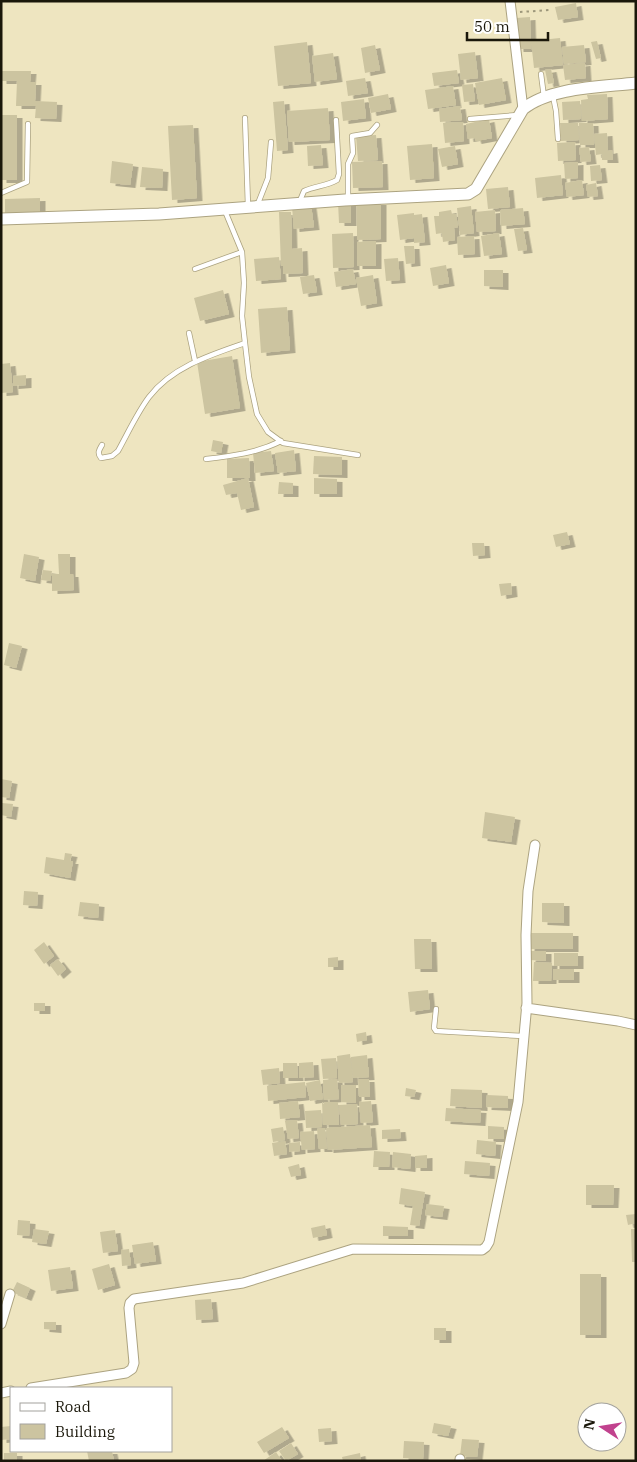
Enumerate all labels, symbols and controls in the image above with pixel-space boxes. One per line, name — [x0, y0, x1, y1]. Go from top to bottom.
scale bar — [467, 10, 548, 42]
text: 50 m — [474, 17, 510, 36]
legend — [10, 1387, 172, 1452]
text: Road — [55, 1397, 91, 1416]
north arrow — [577, 1402, 627, 1452]
text: N — [579, 1417, 599, 1432]
text: Building — [55, 1422, 115, 1441]

